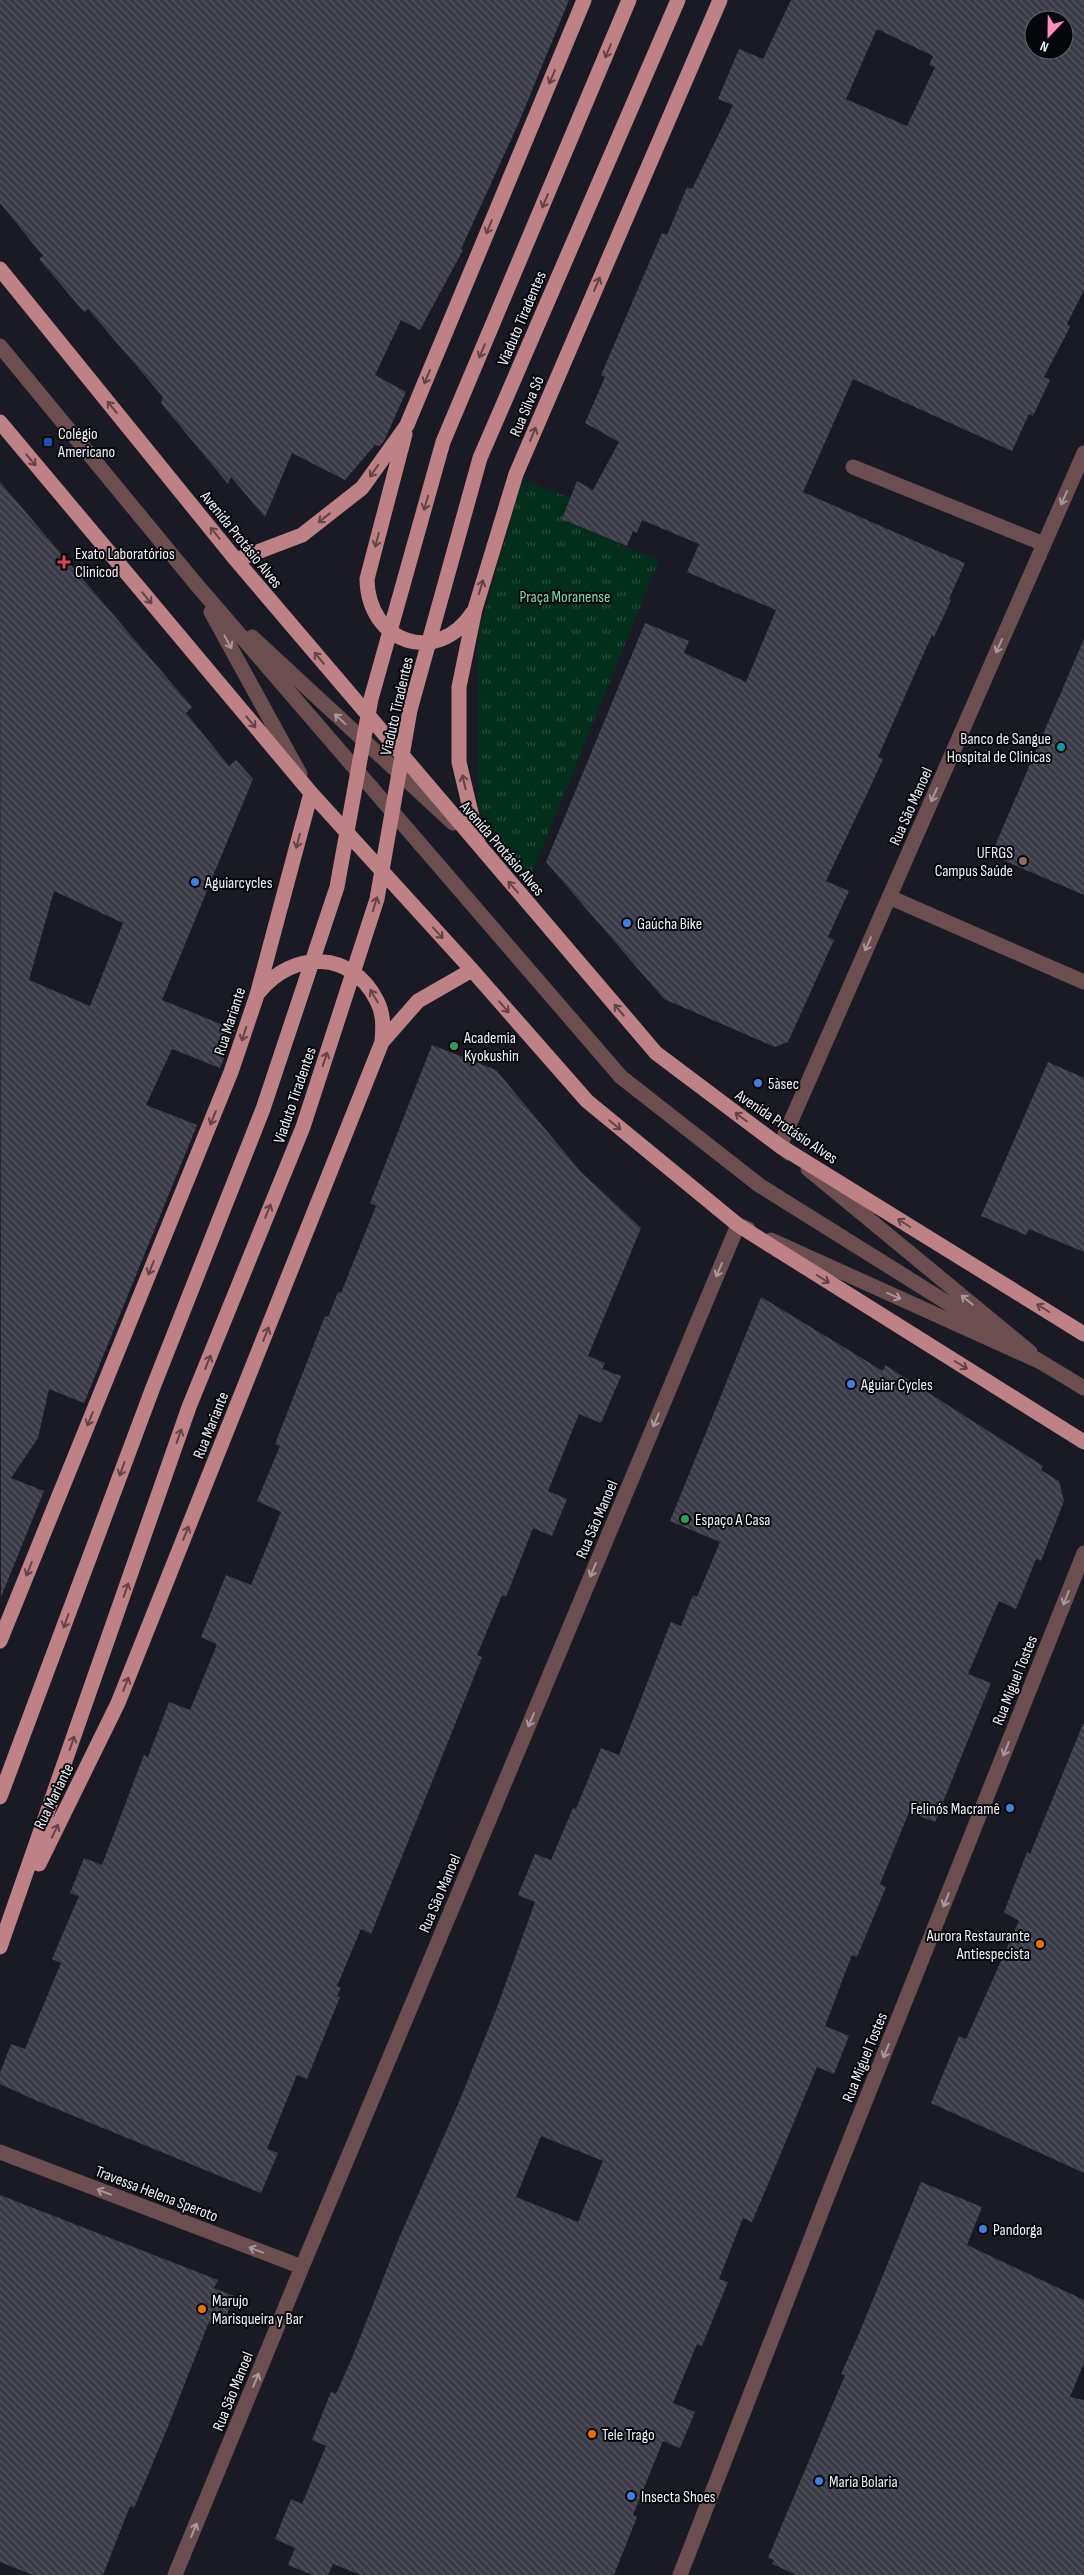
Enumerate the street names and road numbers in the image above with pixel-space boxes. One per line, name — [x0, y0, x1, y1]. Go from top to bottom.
street label: Viaduto Tiradentes — [494, 268, 551, 369]
street label: Rua Silva Só — [506, 374, 549, 440]
street label: Avenida Protásio Alves — [195, 487, 286, 592]
street label: Viaduto Tiradentes — [377, 655, 418, 757]
street label: Rua São Manoel — [886, 765, 937, 849]
street label: Avenida Protásio Alves — [455, 797, 548, 900]
street label: Rua Mariante — [211, 985, 250, 1058]
street label: Viaduto Tiradentes — [270, 1045, 321, 1146]
street label: Avenida Protásio Alves — [731, 1085, 841, 1169]
street label: Rua Mariante — [189, 1389, 233, 1462]
street label: Rua São Manoel — [572, 1477, 622, 1562]
street label: Rua Miguel Tostes — [989, 1633, 1042, 1728]
street label: Rua Mariante — [30, 1761, 78, 1832]
street label: Rua São Manoel — [415, 1851, 465, 1936]
street label: Rua Miguel Tostes — [839, 2010, 892, 2105]
street label: Travessa Helena Speroto — [92, 2162, 221, 2227]
street label: Rua São Manoel — [209, 2349, 258, 2434]

